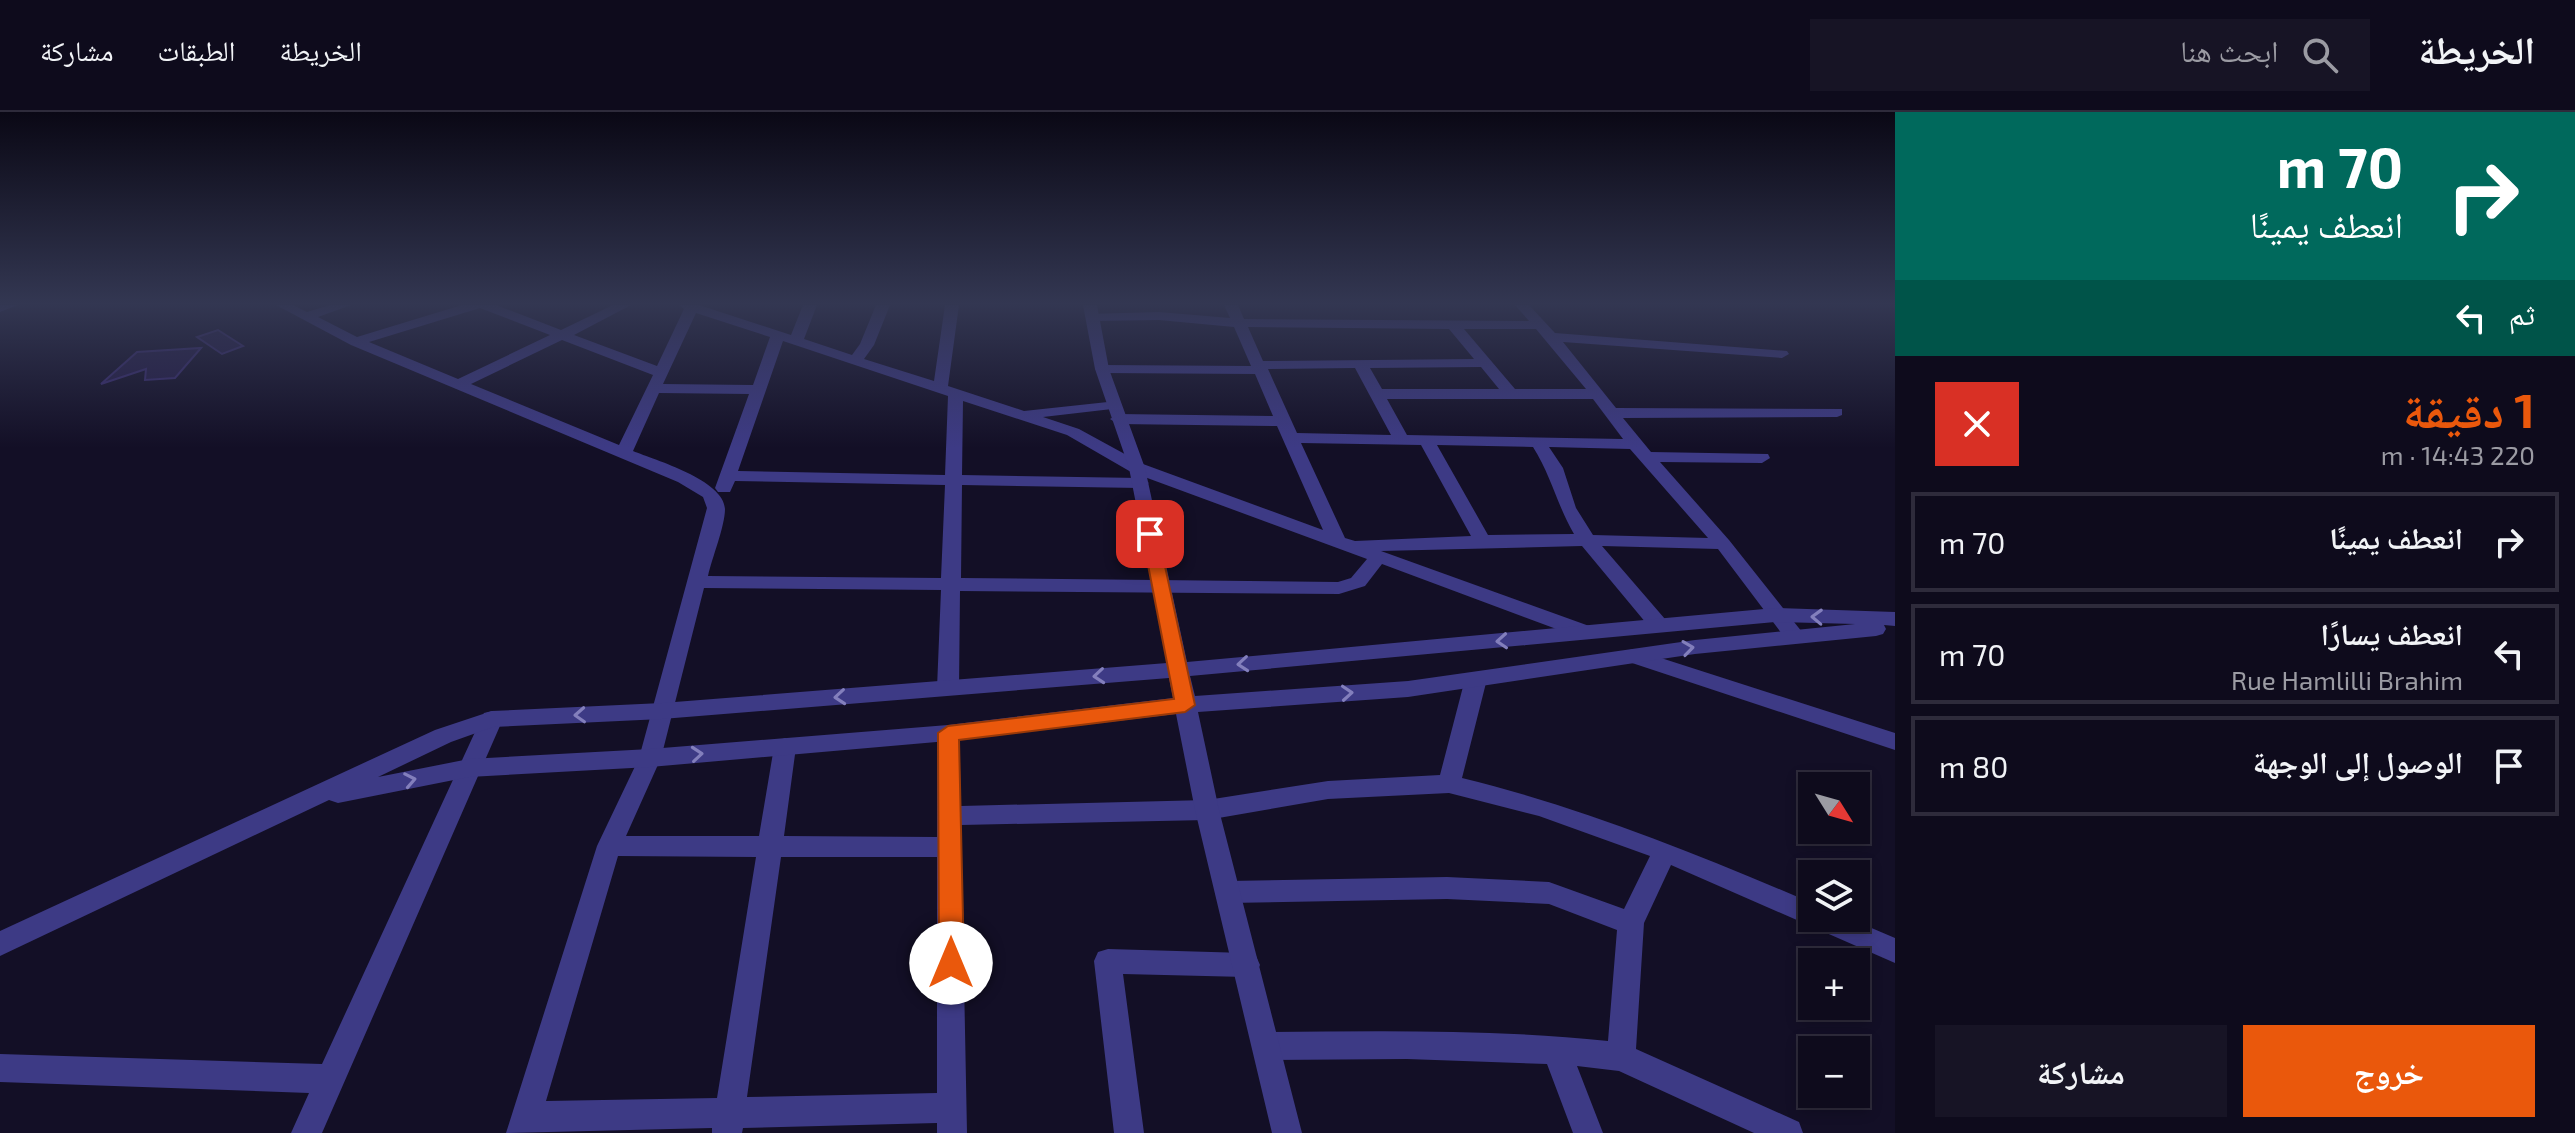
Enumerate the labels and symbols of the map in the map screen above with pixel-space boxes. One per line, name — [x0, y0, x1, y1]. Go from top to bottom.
pin — [1116, 500, 1184, 568]
one-way arrow — [1810, 608, 1823, 625]
one-way arrow — [1495, 632, 1508, 649]
one-way arrow — [1682, 640, 1695, 657]
one-way arrow — [1236, 655, 1249, 672]
one-way arrow — [1092, 667, 1105, 684]
one-way arrow — [1341, 685, 1354, 702]
one-way arrow — [833, 688, 846, 705]
one-way arrow — [573, 706, 586, 723]
one-way arrow — [691, 746, 704, 763]
one-way arrow — [404, 772, 417, 789]
north arrow — [1798, 772, 1870, 844]
position arrow — [909, 921, 993, 1005]

